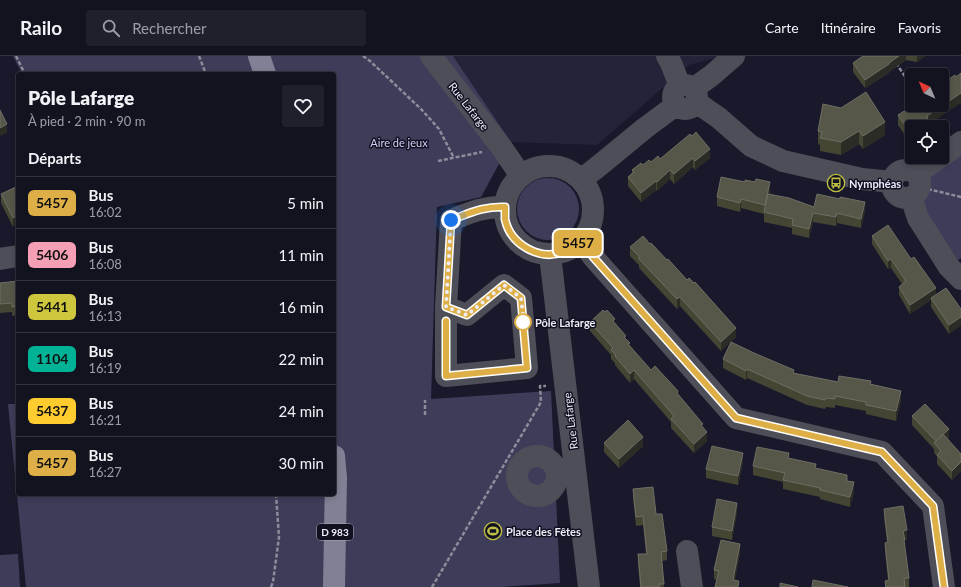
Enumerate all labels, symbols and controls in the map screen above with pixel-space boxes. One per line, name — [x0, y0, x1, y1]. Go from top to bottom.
search box — [86, 10, 366, 46]
text: Railo — [20, 16, 62, 39]
icon: search — [100, 17, 122, 39]
text: Rechercher — [132, 19, 207, 37]
text: Carte — [765, 19, 799, 36]
text: Itinéraire — [821, 19, 876, 36]
text: Favoris — [898, 19, 941, 36]
north arrow — [905, 68, 949, 112]
map controls — [905, 68, 949, 164]
street label: Rue Lafarge — [446, 80, 492, 133]
button: heart — [282, 85, 324, 127]
text: Pôle Lafarge — [28, 86, 134, 109]
text: À pied · 2 min · 90 m — [28, 113, 145, 129]
button: locate — [905, 120, 949, 164]
park label: Aire de jeux — [370, 136, 428, 149]
text: Départs — [28, 149, 81, 167]
bus stop icon: Nymphéas — [826, 173, 846, 193]
place label: Nymphéas — [849, 177, 901, 190]
text: Bus — [88, 186, 113, 204]
text: 5457 — [36, 194, 68, 211]
text: 5 min — [287, 194, 324, 212]
text: 16:02 — [88, 204, 122, 220]
your location — [441, 210, 461, 230]
line badge: 5457 — [550, 230, 606, 256]
text: 5457 — [562, 234, 594, 251]
text: Bus — [88, 238, 113, 256]
text: 5406 — [36, 246, 68, 263]
text: 11 min — [278, 246, 324, 264]
text: 16:08 — [88, 256, 122, 272]
text: Bus — [88, 290, 113, 308]
text: 5441 — [36, 298, 68, 315]
text: 16 min — [278, 298, 324, 316]
text: 16:13 — [88, 308, 122, 324]
marker: Pôle Lafarge — [514, 313, 532, 331]
place label: Pôle Lafarge — [535, 316, 596, 329]
text: Bus — [88, 342, 113, 360]
text: 1104 — [36, 350, 68, 367]
text: 22 min — [278, 350, 324, 368]
text: 16:19 — [88, 360, 122, 376]
street label: Rue Lafarge — [560, 392, 580, 450]
text: Bus — [88, 394, 113, 412]
text: 5437 — [36, 402, 68, 419]
text: 24 min — [278, 402, 324, 420]
text: 16:21 — [88, 412, 122, 428]
text: Bus — [88, 446, 113, 464]
text: 5457 — [36, 454, 68, 471]
text: 30 min — [278, 454, 324, 472]
text: 16:27 — [88, 464, 122, 480]
sports icon: Place des Fêtes — [483, 521, 503, 541]
road number: D 983 — [317, 524, 353, 540]
place label: Place des Fêtes — [506, 525, 581, 538]

